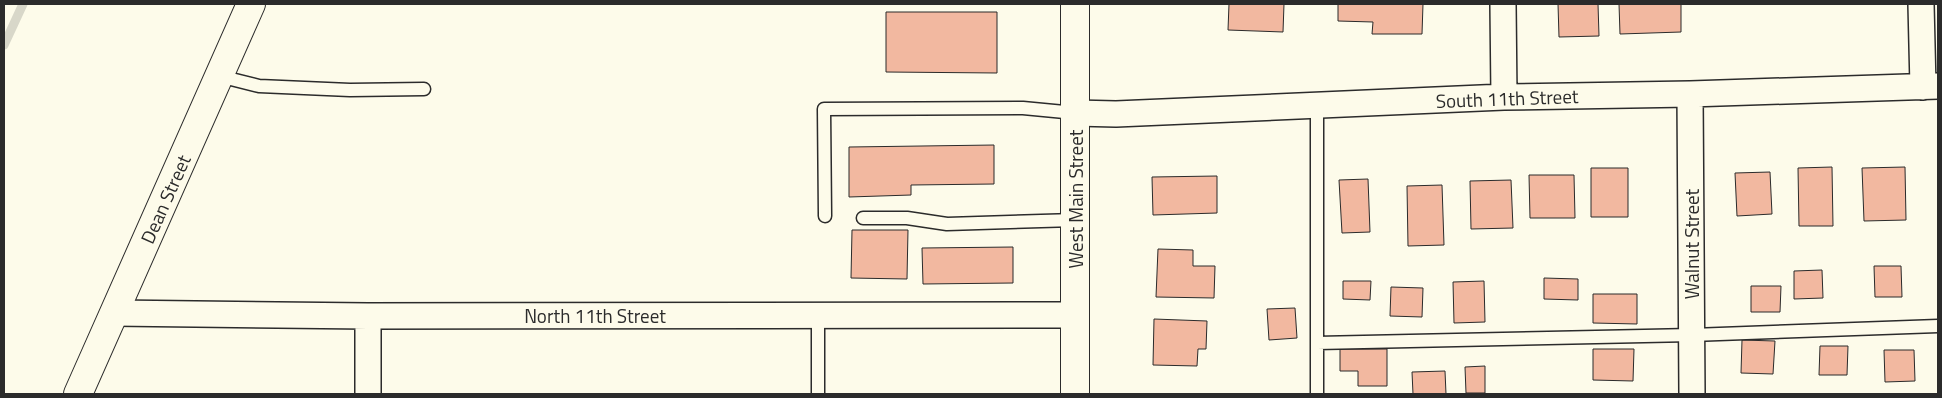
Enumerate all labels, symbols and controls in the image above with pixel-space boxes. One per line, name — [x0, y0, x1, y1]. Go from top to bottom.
street label: South 11th Street — [1435, 81, 1579, 115]
street label: West Main Street — [1061, 129, 1090, 268]
street label: Dean Street — [132, 150, 198, 248]
street label: Walnut Street — [1677, 188, 1706, 299]
street label: North 11th Street — [524, 301, 666, 330]

